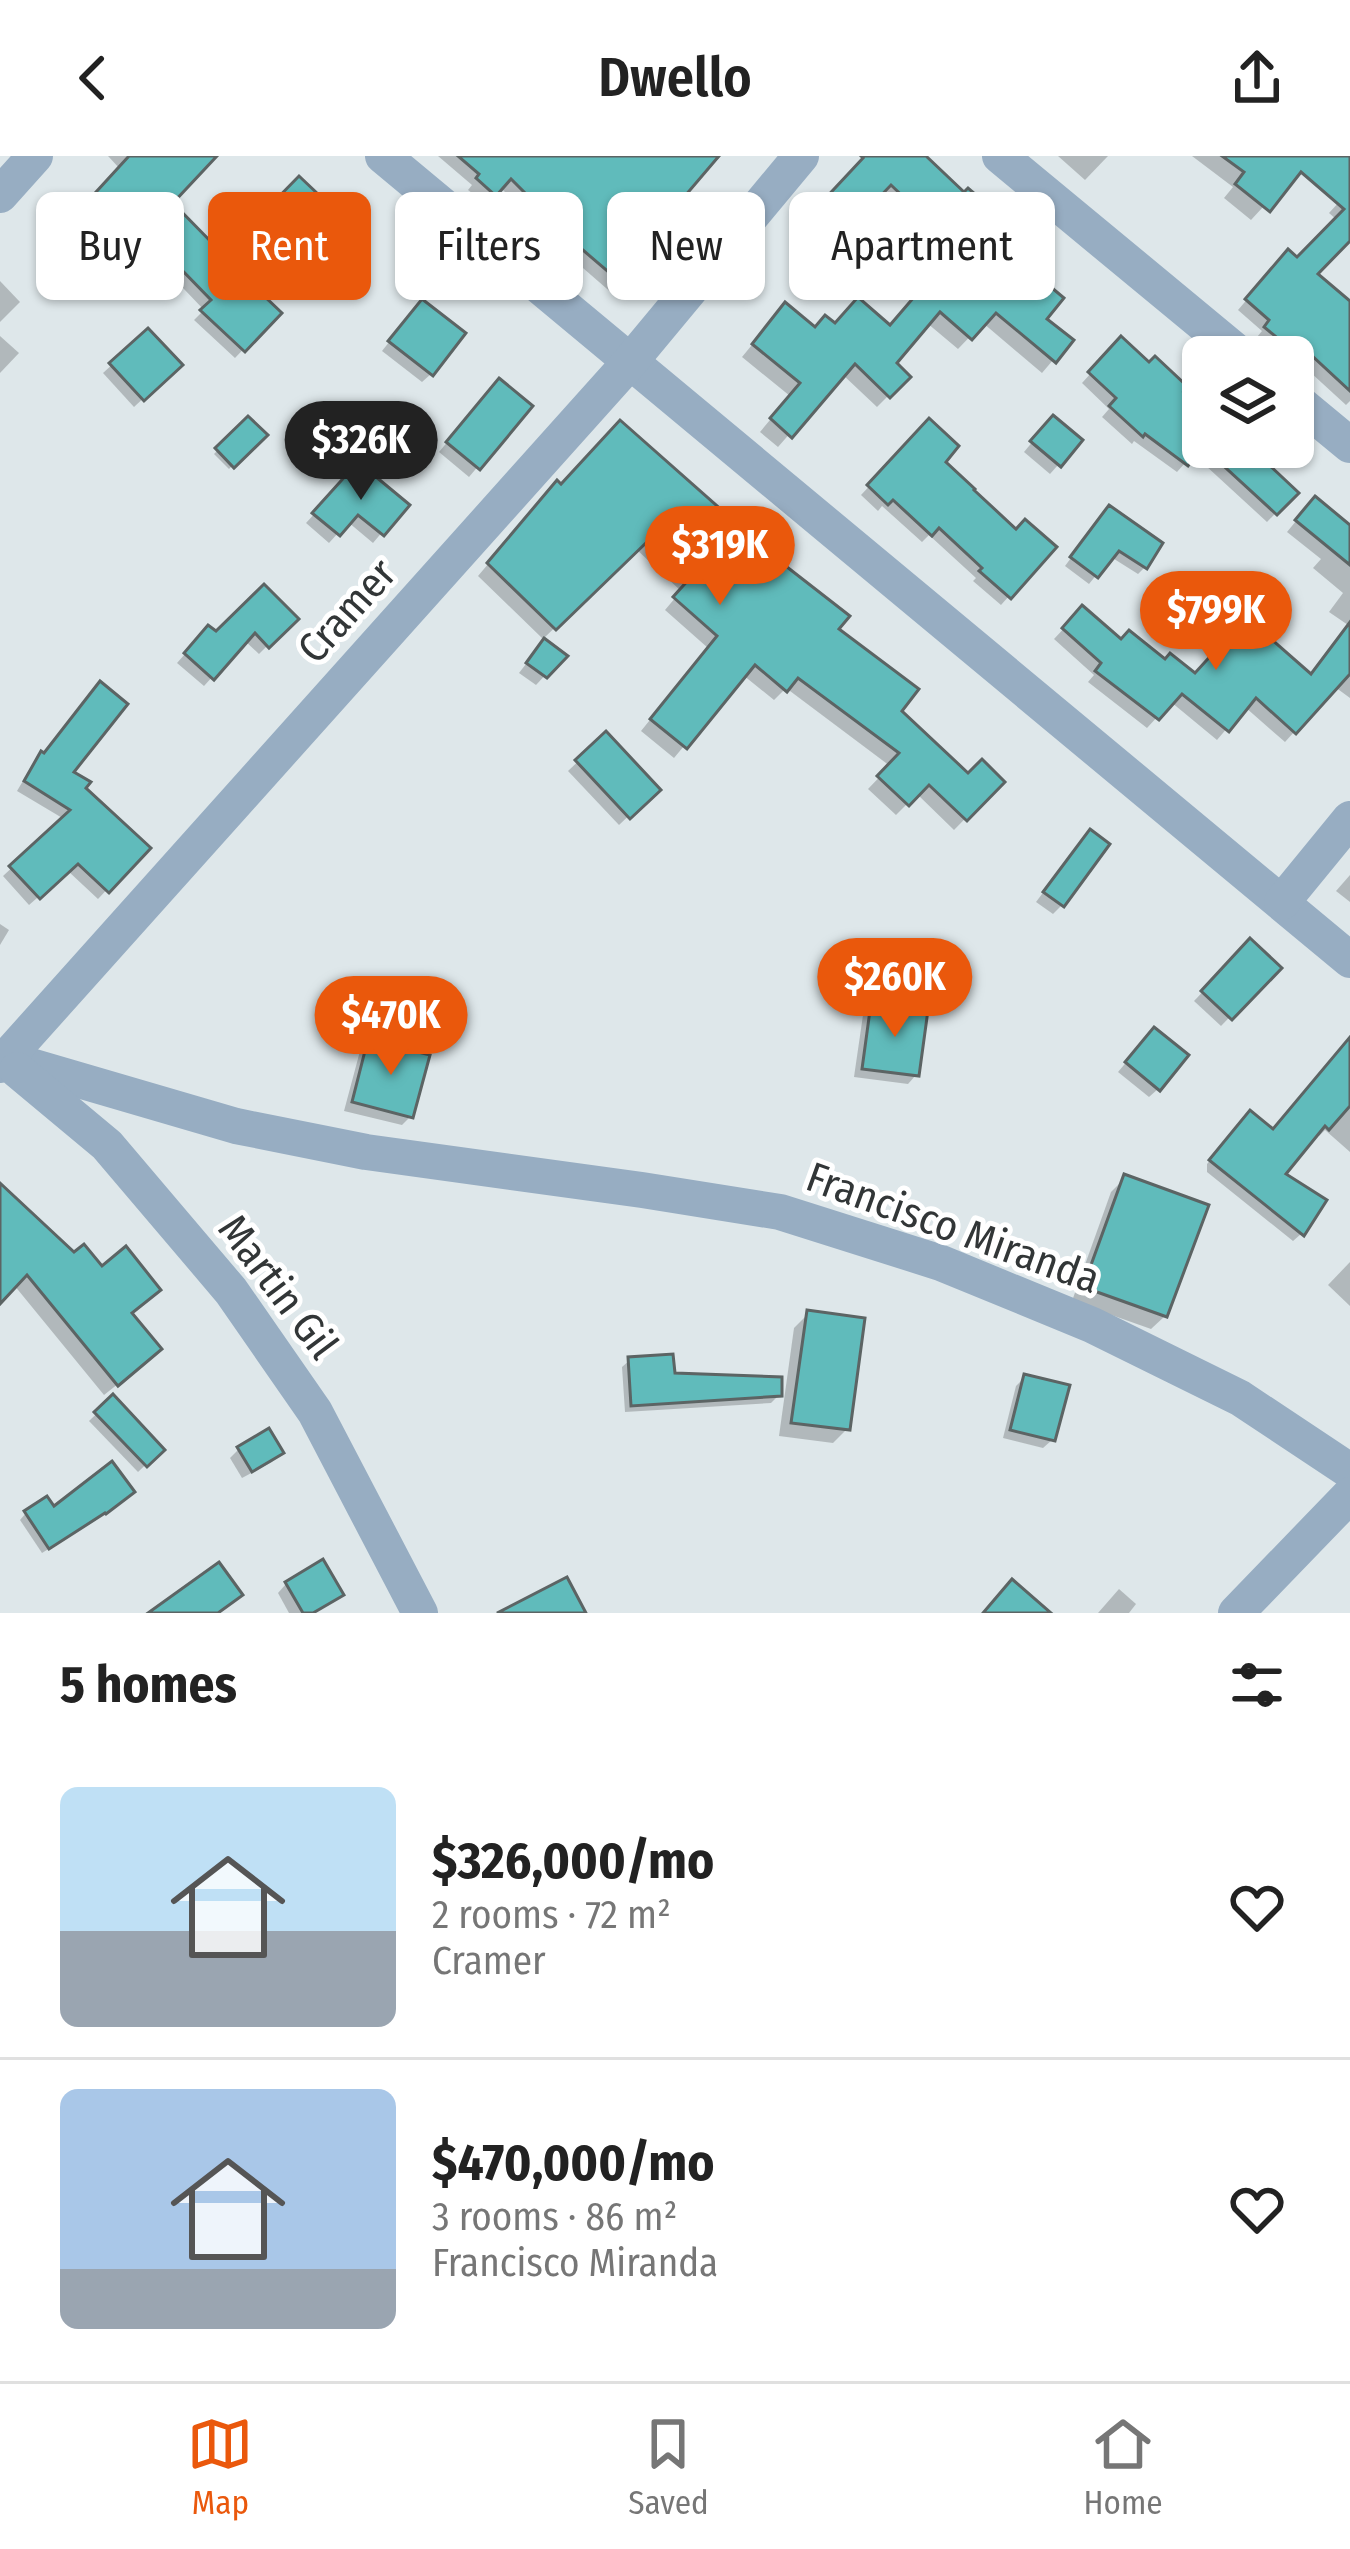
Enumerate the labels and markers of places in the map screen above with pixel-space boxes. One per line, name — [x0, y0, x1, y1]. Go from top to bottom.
pin: $326K — [277, 401, 445, 503]
pin: $319K — [636, 506, 804, 608]
pin: $799K — [1132, 571, 1300, 673]
pin: $260K — [811, 938, 979, 1040]
pin: $470K — [307, 976, 475, 1078]

